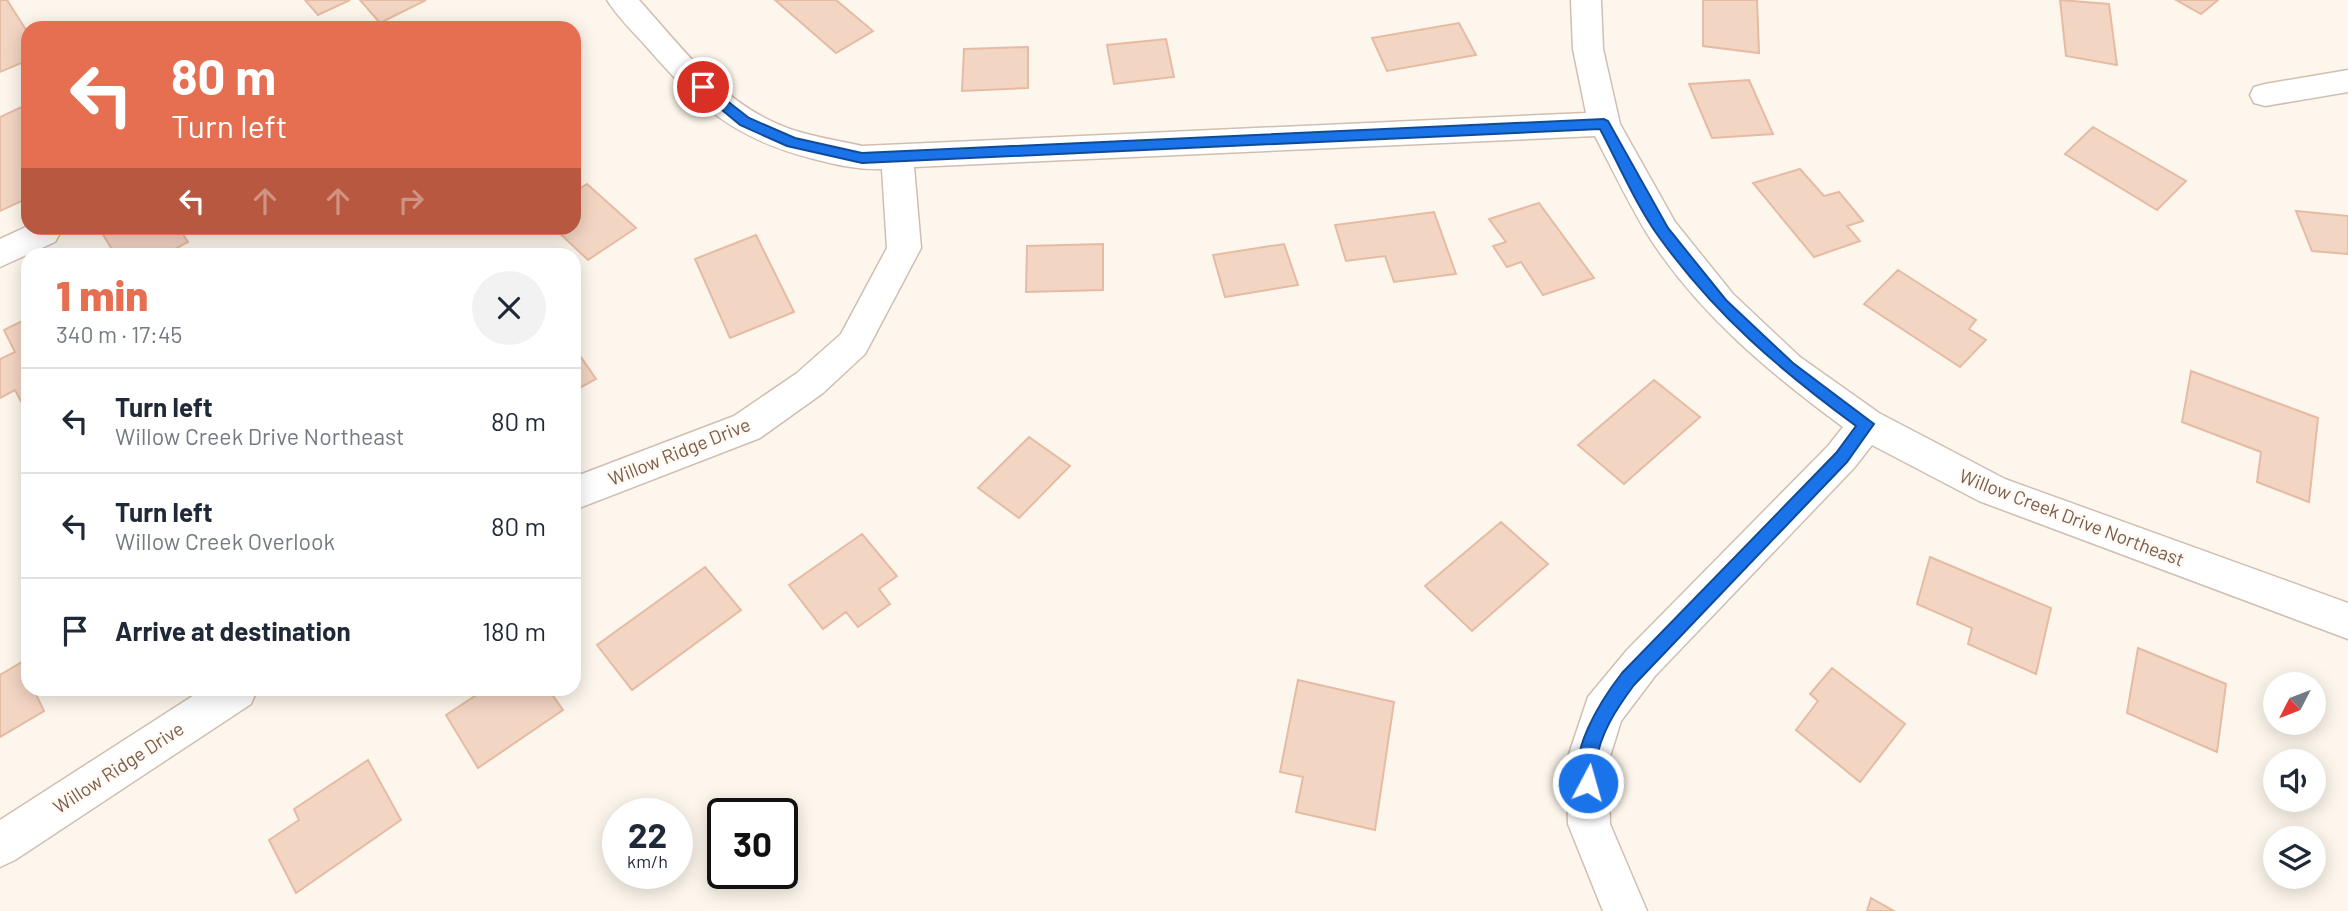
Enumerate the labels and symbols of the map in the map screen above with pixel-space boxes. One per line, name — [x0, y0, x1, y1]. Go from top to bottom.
pin — [673, 57, 733, 117]
street label: Willow Ridge Drive — [605, 412, 753, 490]
street label: Willow Creek Drive Northeast — [1956, 463, 2188, 571]
north arrow — [2263, 672, 2326, 735]
street label: Willow Ridge Drive — [48, 716, 188, 818]
position arrow — [1551, 746, 1625, 820]
speed limit sign: 30 — [707, 798, 798, 889]

